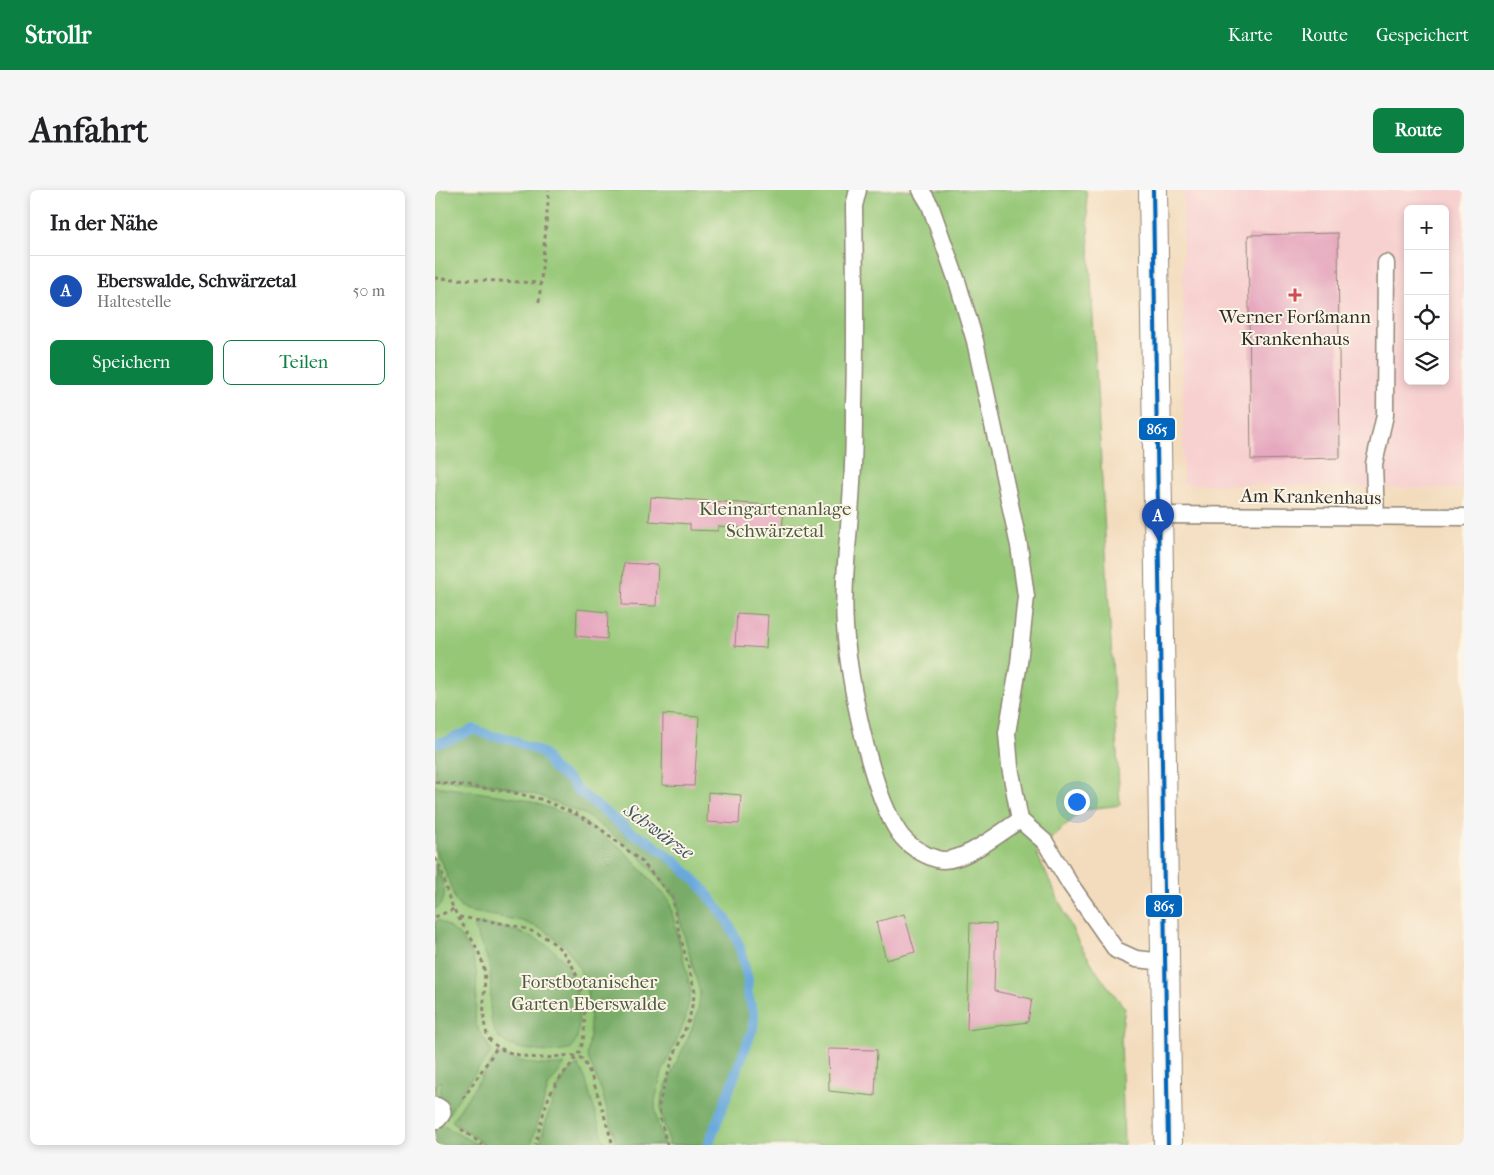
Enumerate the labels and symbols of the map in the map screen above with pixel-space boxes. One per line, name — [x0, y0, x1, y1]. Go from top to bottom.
marker: Werner Forßmann Krankenhaus — [1288, 288, 1302, 302]
place label: Werner Forßmann Krankenhaus — [1218, 306, 1371, 350]
line badge: 865 — [1138, 417, 1176, 441]
text: 865 — [1147, 421, 1167, 438]
street label: Am Krankenhaus — [1239, 485, 1382, 509]
park label: Kleingartenanlage Schwärzetal — [699, 498, 851, 542]
pin: A — [1142, 499, 1174, 540]
your location — [1064, 789, 1090, 815]
water label: Schwärze — [619, 798, 699, 865]
line badge: 865 — [1145, 894, 1183, 918]
text: 865 — [1154, 898, 1174, 915]
park label: Forstbotanischer Garten Eberswalde — [511, 971, 667, 1015]

